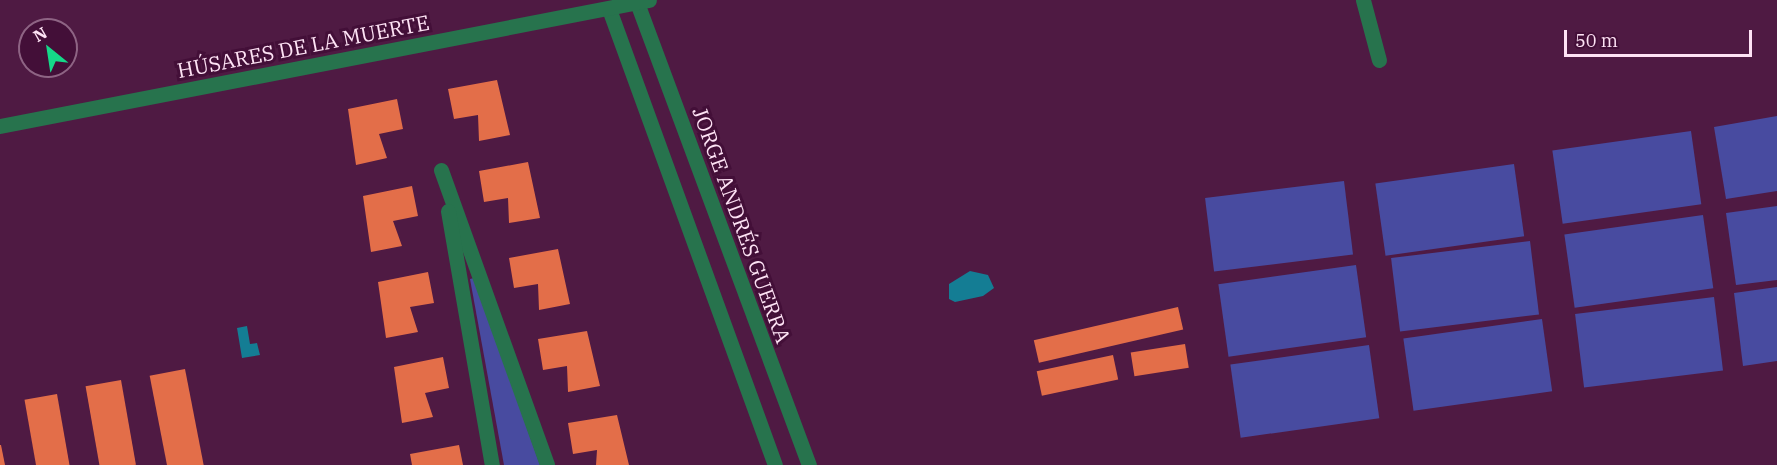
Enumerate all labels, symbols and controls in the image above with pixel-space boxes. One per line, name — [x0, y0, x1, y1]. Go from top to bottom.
street label: HÚSARES DE LA MUERTE — [175, 9, 431, 83]
north arrow — [18, 18, 78, 78]
scale bar — [1567, 18, 1754, 56]
text: N — [30, 22, 50, 46]
text: 50 m — [1575, 29, 1618, 52]
street label: JORGE ANDRÉS GUERRA — [688, 104, 796, 346]

